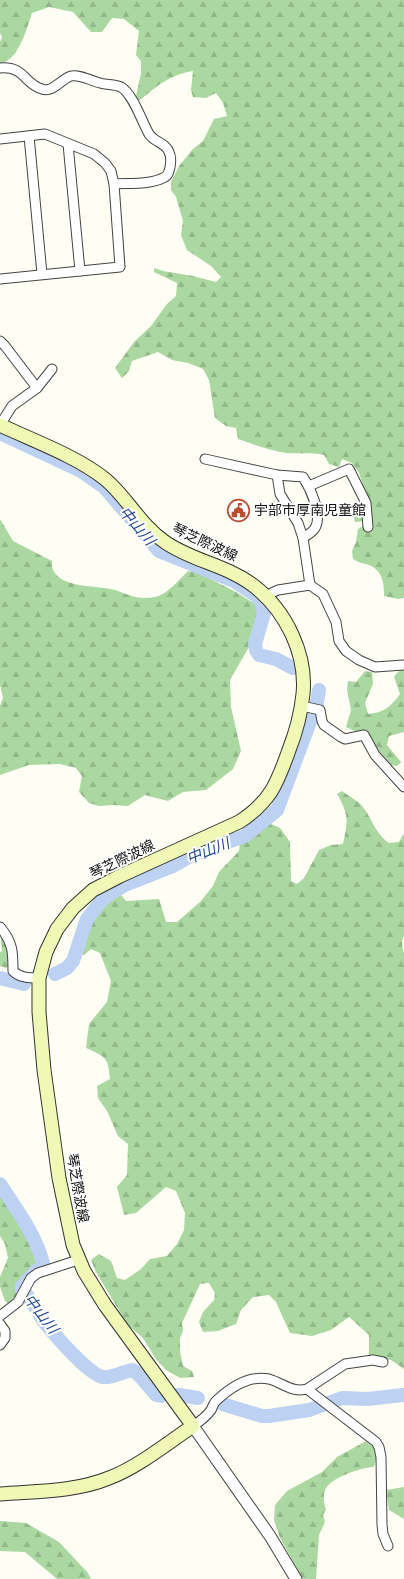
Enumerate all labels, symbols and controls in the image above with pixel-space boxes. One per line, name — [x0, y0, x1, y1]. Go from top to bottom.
public building icon: 宇部市厚南児童館 — [225, 497, 251, 523]
place label: 宇部市厚南児童館 — [254, 502, 366, 518]
water label: 中山川 — [116, 504, 159, 550]
street label: 琴芝際波線 — [170, 520, 240, 564]
water label: 中山川 — [184, 834, 234, 867]
street label: 琴芝際波線 — [87, 836, 157, 882]
street label: 琴芝際波線 — [64, 1152, 92, 1224]
water label: 中山川 — [21, 1291, 62, 1338]

